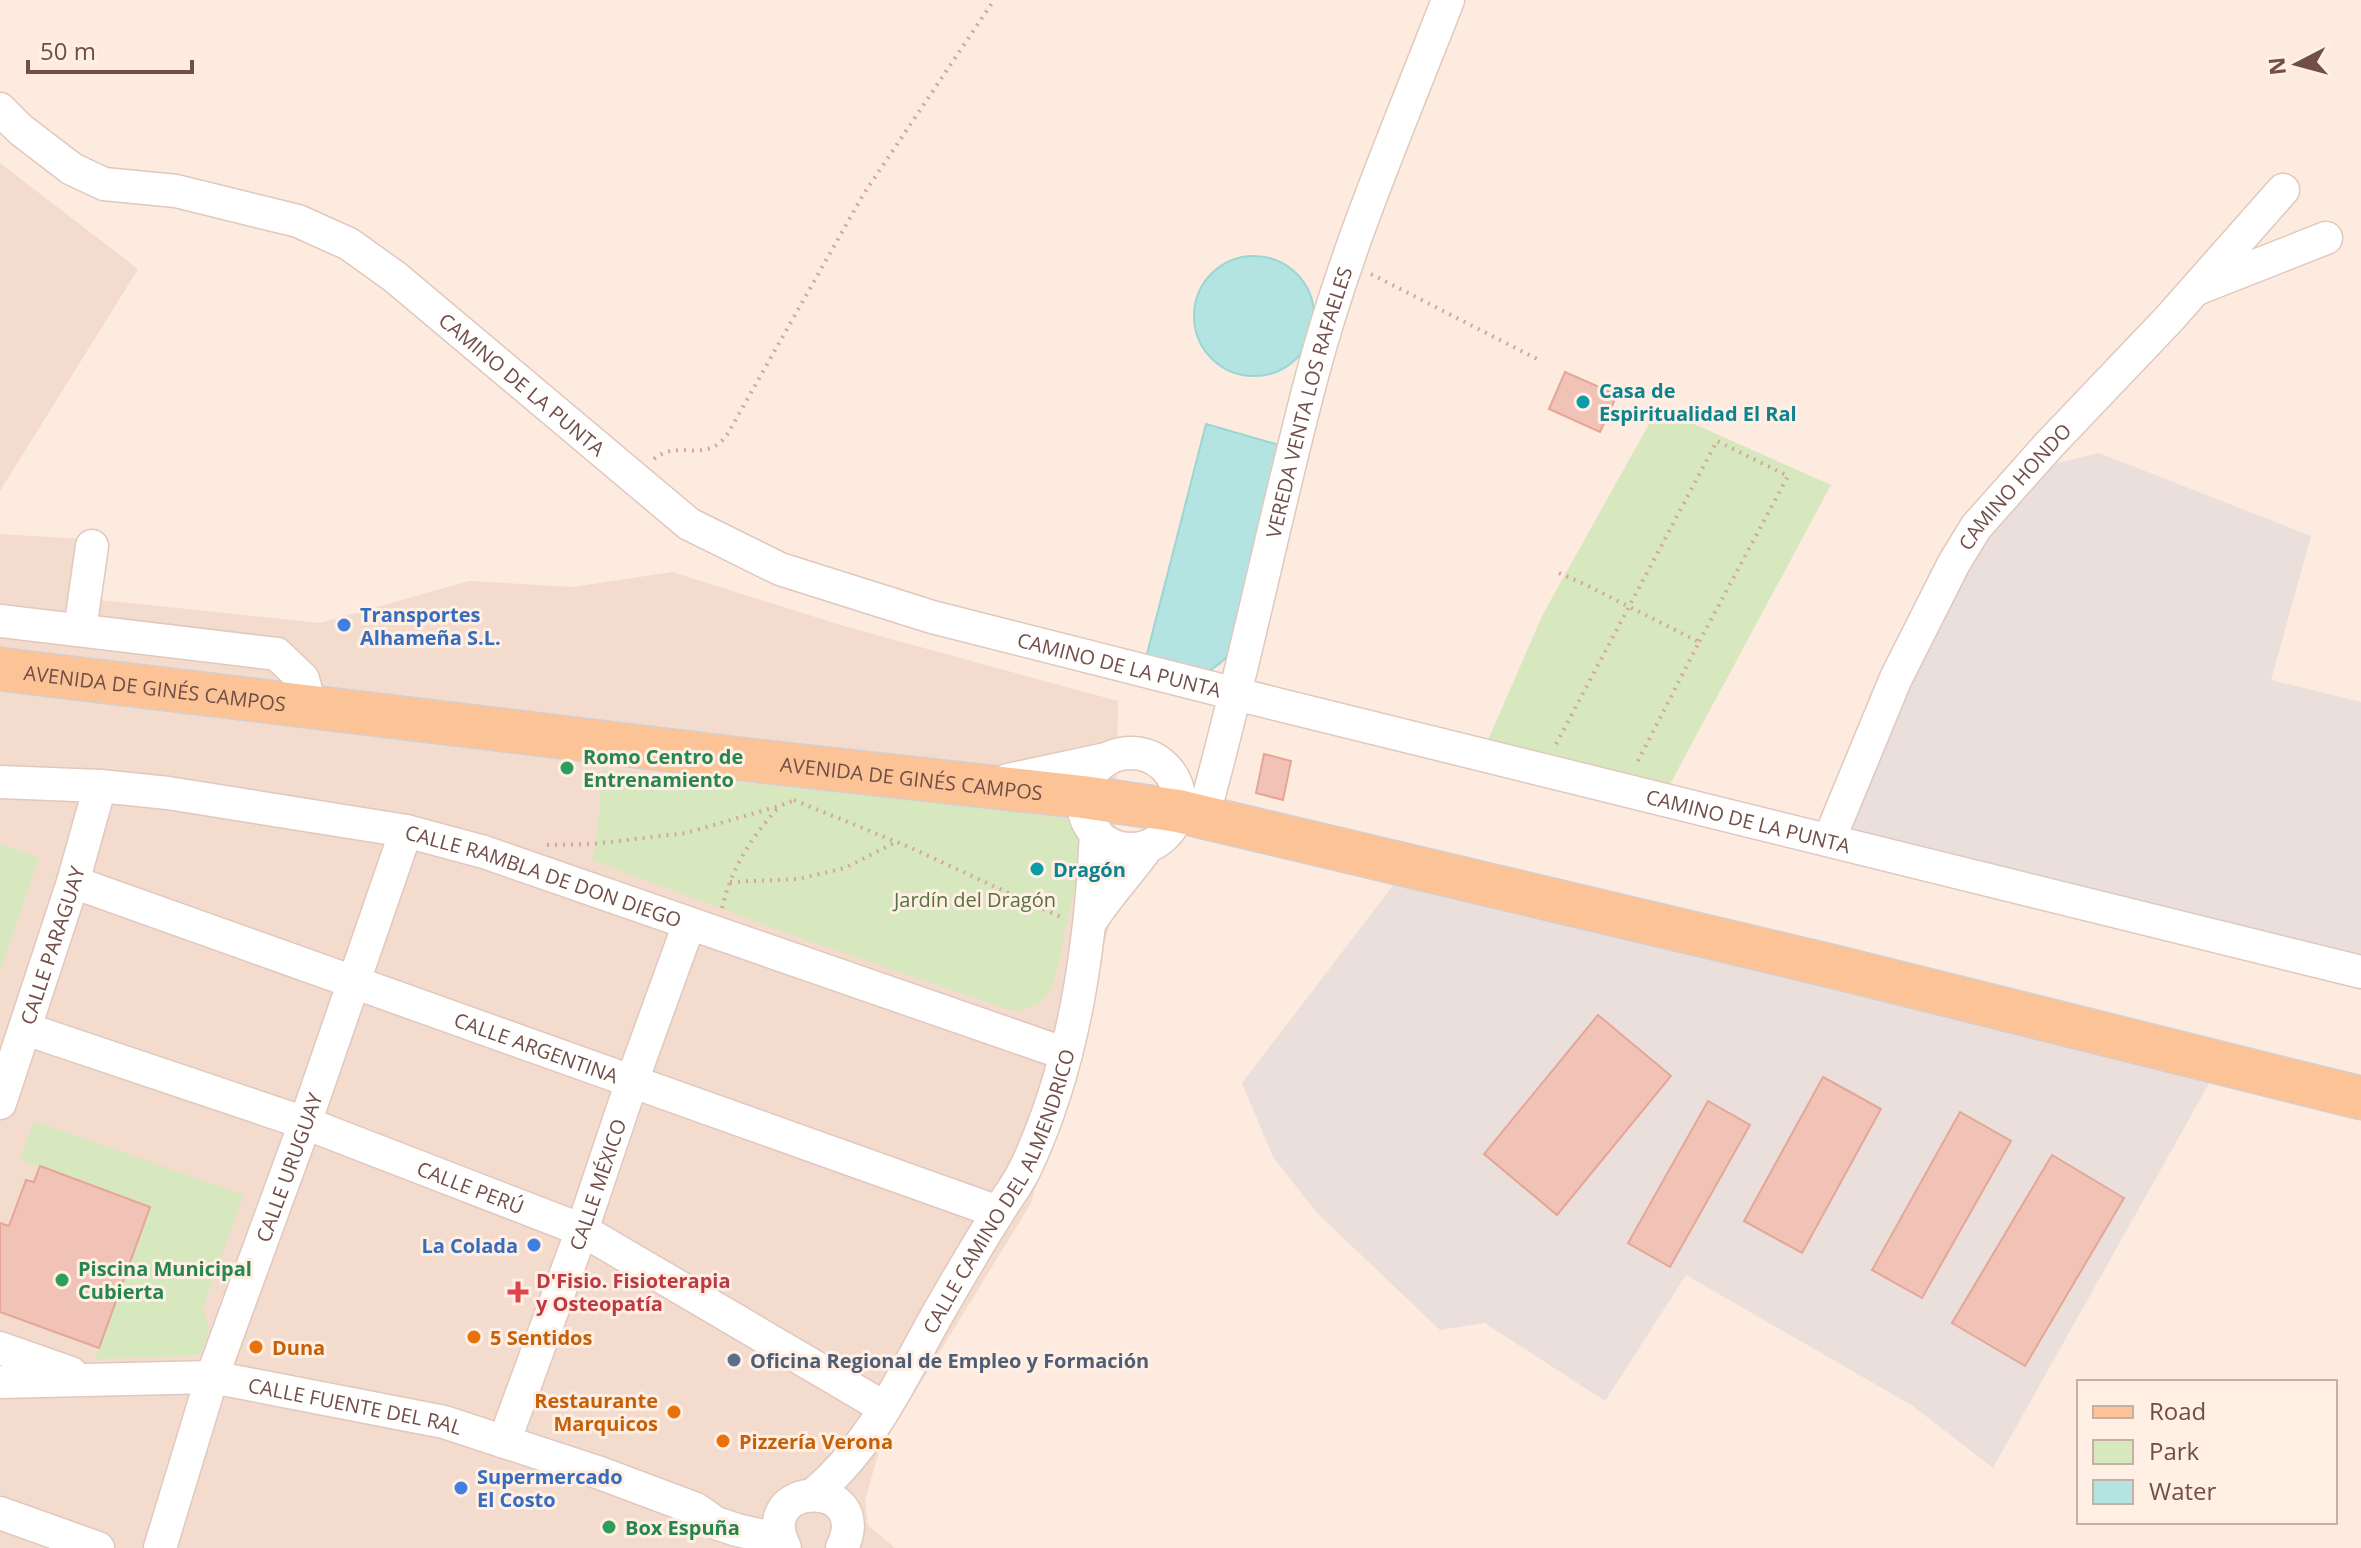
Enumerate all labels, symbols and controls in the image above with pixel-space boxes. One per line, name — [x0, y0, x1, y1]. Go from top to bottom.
scale bar — [28, 24, 192, 74]
north arrow — [2257, 24, 2337, 104]
text: 50 m — [40, 34, 96, 67]
text: N — [2260, 56, 2292, 77]
street label: VEREDA VENTA LOS RAFAELES — [1259, 263, 1358, 540]
street label: CAMINO DE LA PUNTA — [433, 306, 611, 462]
place label: Casa de Espiritualidad El Ral — [1599, 377, 1797, 427]
marker: Casa de Espiritualidad El Ral — [1574, 393, 1592, 411]
street label: CAMINO HONDO — [1952, 417, 2077, 555]
place label: Transportes Alhameña S.L. — [360, 601, 501, 651]
marker: Transportes Alhameña S.L. — [335, 616, 353, 634]
street label: CAMINO DE LA PUNTA — [1015, 626, 1224, 703]
street label: AVENIDA DE GINÉS CAMPOS — [22, 658, 288, 717]
place label: Romo Centro de Entrenamiento — [583, 743, 743, 793]
street label: AVENIDA DE GINÉS CAMPOS — [779, 750, 1044, 806]
marker: Romo Centro de Entrenamiento — [558, 759, 576, 777]
street label: CAMINO DE LA PUNTA — [1644, 782, 1853, 859]
street label: CALLE RAMBLA DE DON DIEGO — [402, 818, 685, 933]
place label: Dragón — [1053, 856, 1126, 883]
marker: Dragón — [1028, 860, 1046, 878]
street label: CALLE PARAGUAY — [13, 862, 91, 1028]
park label: Jardín del Dragón — [892, 886, 1056, 913]
street label: CALLE ARGENTINA — [451, 1006, 623, 1089]
street label: CALLE CAMINO DEL ALMENDRICO — [916, 1046, 1080, 1338]
street label: CALLE URUGUAY — [249, 1088, 328, 1246]
street label: CALLE MÉXICO — [562, 1115, 632, 1254]
street label: CALLE PERÚ — [413, 1154, 528, 1220]
place label: La Colada — [421, 1232, 518, 1259]
marker: La Colada — [525, 1236, 543, 1254]
place label: Piscina Municipal Cubierta — [78, 1255, 252, 1305]
place label: D'Fisio. Fisioterapia y Osteopatía — [536, 1267, 731, 1317]
marker: Piscina Municipal Cubierta — [53, 1271, 71, 1289]
marker: D'Fisio. Fisioterapia y Osteopatía — [507, 1281, 529, 1303]
place label: 5 Sentidos — [490, 1324, 592, 1351]
marker: 5 Sentidos — [465, 1328, 483, 1346]
place label: Duna — [272, 1334, 325, 1361]
marker: Duna — [247, 1338, 265, 1356]
place label: Oficina Regional de Empleo y Formación — [750, 1347, 1149, 1374]
marker: Oficina Regional de Empleo y Formación — [725, 1351, 743, 1369]
street label: CALLE FUENTE DEL RAL — [246, 1371, 466, 1441]
legend — [2077, 1380, 2337, 1524]
place label: Restaurante Marquicos — [534, 1387, 658, 1437]
text: Road — [2149, 1394, 2206, 1427]
marker: Restaurante Marquicos — [665, 1403, 683, 1421]
place label: Pizzería Verona — [739, 1428, 893, 1455]
marker: Pizzería Verona — [714, 1432, 732, 1450]
text: Park — [2149, 1434, 2200, 1467]
place label: Supermercado El Costo — [477, 1463, 623, 1513]
text: Water — [2149, 1474, 2217, 1507]
marker: Supermercado El Costo — [452, 1479, 470, 1497]
place label: Box Espuña — [625, 1514, 740, 1541]
marker: Box Espuña — [600, 1518, 618, 1536]

